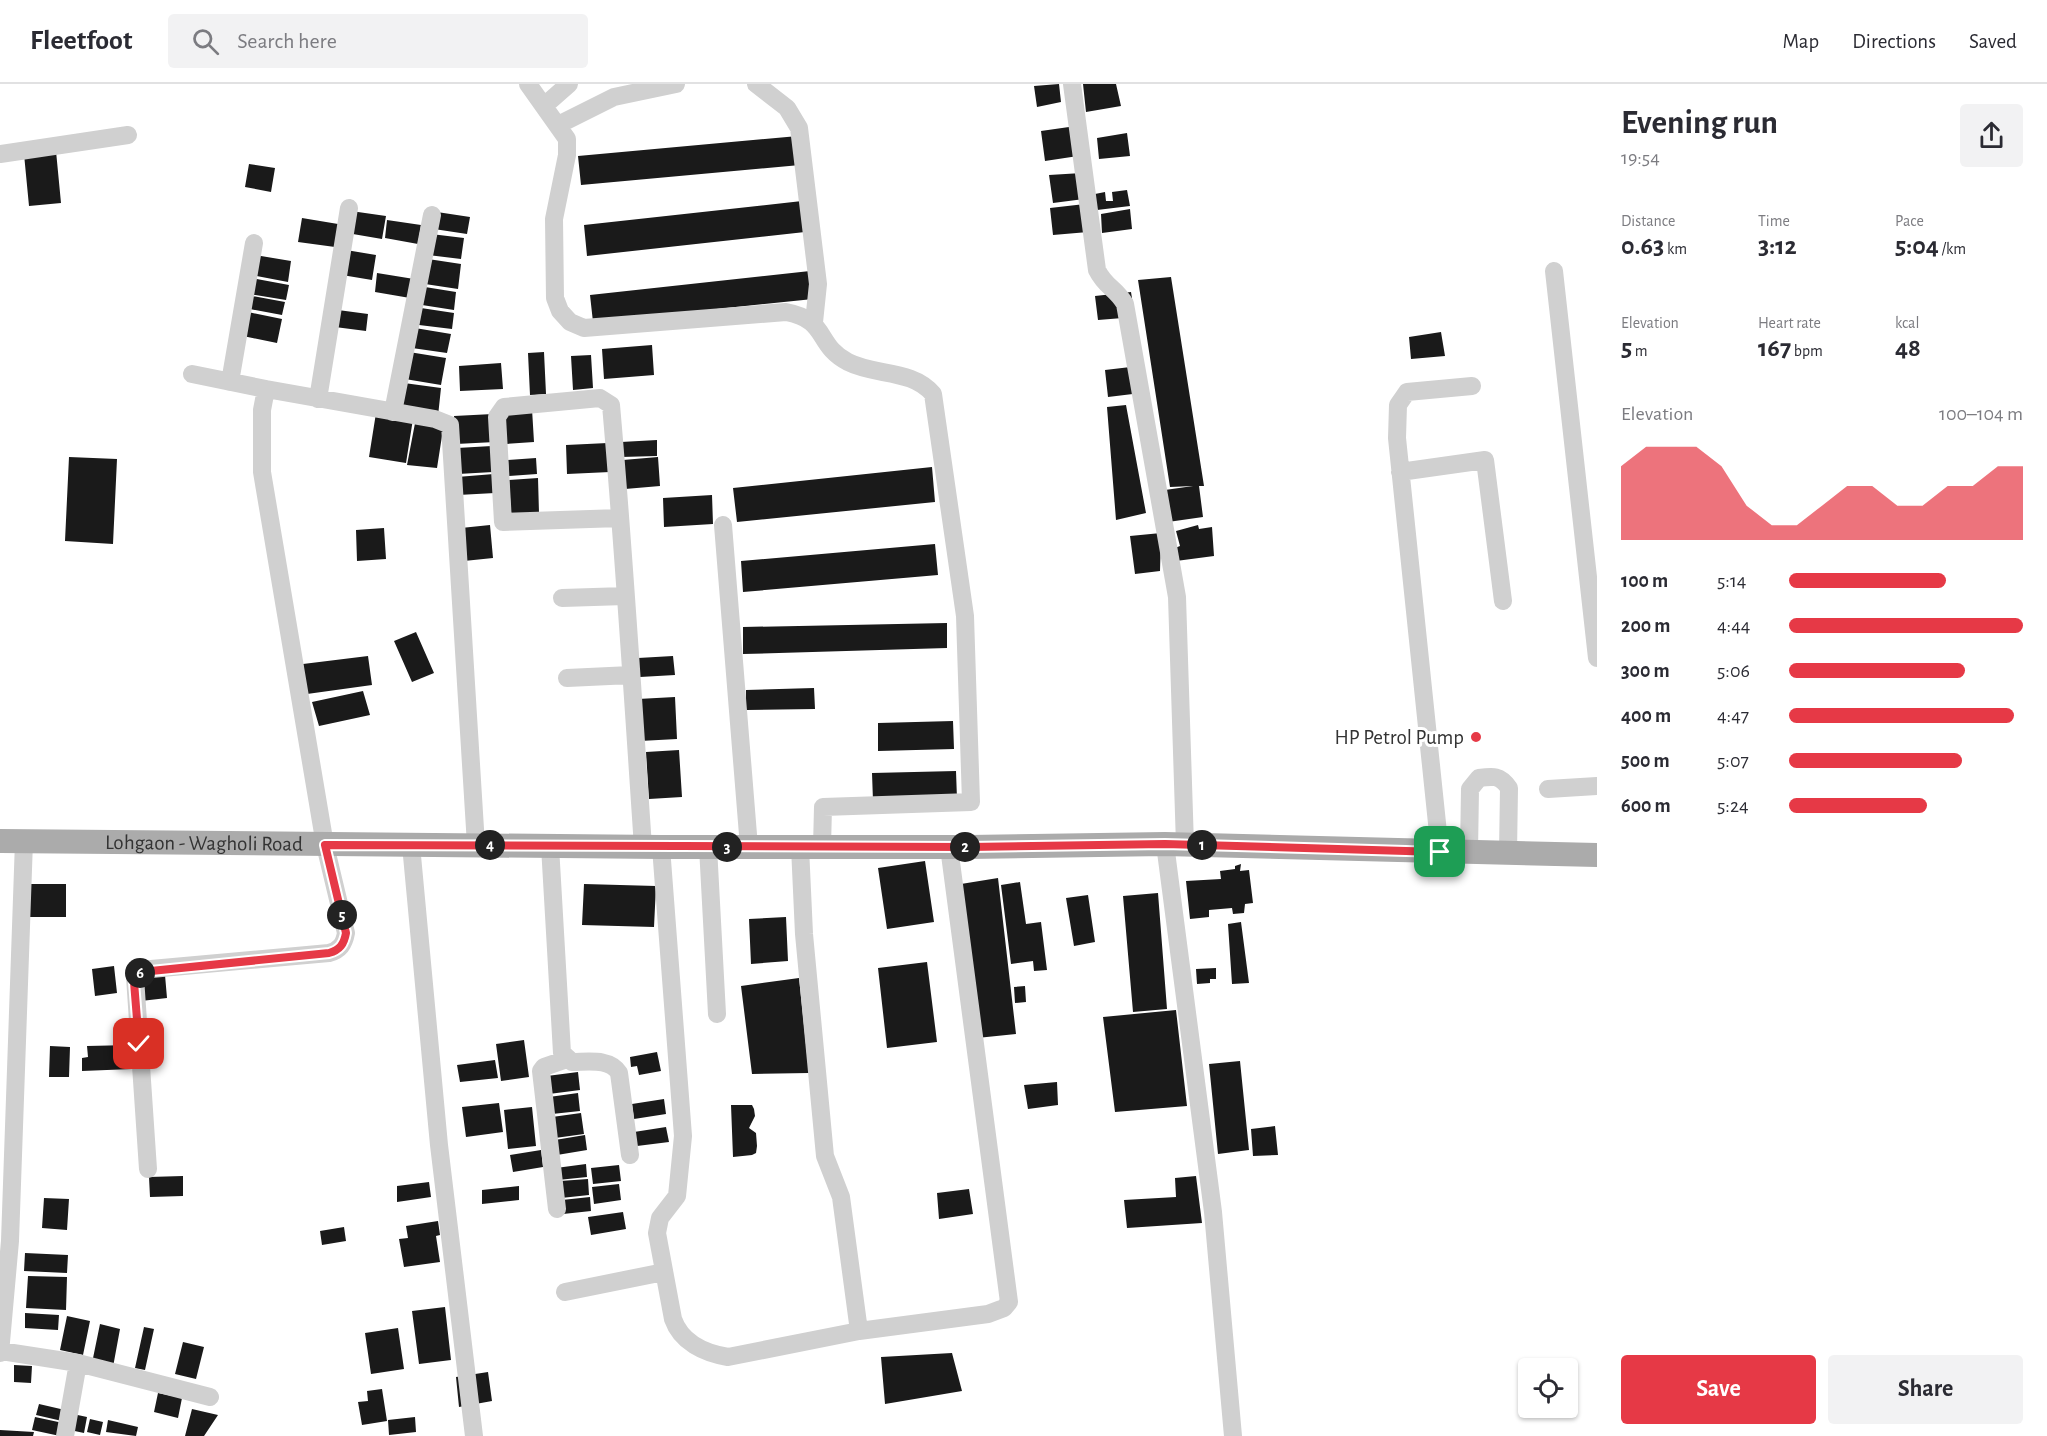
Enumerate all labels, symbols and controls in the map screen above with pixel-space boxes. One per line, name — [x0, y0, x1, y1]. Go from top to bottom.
search box — [168, 14, 588, 68]
icon: search — [189, 25, 222, 58]
text: Fleetfoot — [30, 27, 132, 55]
text: Search here — [237, 30, 337, 52]
text: Map — [1783, 31, 1819, 52]
text: Directions — [1852, 31, 1936, 52]
text: Saved — [1969, 31, 2017, 52]
button: share — [1960, 104, 2023, 167]
text: Evening run — [1621, 107, 1778, 140]
text: 19:54 — [1621, 148, 1660, 168]
text: Distance — [1621, 213, 1675, 229]
text: Time — [1758, 213, 1790, 229]
text: Pace — [1895, 213, 1924, 229]
text: 0.63 — [1621, 233, 1664, 259]
text: 3:12 — [1758, 233, 1797, 259]
text: 5:04 — [1895, 233, 1939, 259]
text: km — [1664, 241, 1687, 257]
text: /km — [1939, 241, 1966, 257]
text: Elevation — [1621, 315, 1679, 331]
text: Heart rate — [1758, 315, 1821, 331]
text: kcal — [1895, 315, 1919, 331]
text: 5 — [1621, 335, 1632, 361]
text: 167 — [1758, 335, 1791, 361]
text: 48 — [1895, 335, 1921, 361]
text: m — [1632, 343, 1648, 359]
text: bpm — [1791, 343, 1823, 359]
text: Elevation — [1621, 404, 1693, 424]
text: 100–104 m — [1939, 404, 2023, 424]
text: 100 m — [1621, 571, 1668, 591]
text: 5:14 — [1717, 571, 1746, 591]
text: 200 m — [1621, 616, 1670, 636]
text: 4:44 — [1717, 616, 1750, 636]
text: 300 m — [1621, 661, 1670, 681]
text: 5:06 — [1717, 661, 1750, 681]
text: 400 m — [1621, 706, 1671, 726]
text: 4:47 — [1717, 706, 1749, 726]
place label: HP Petrol Pump — [1334, 727, 1464, 748]
marker: HP Petrol Pump — [1469, 730, 1483, 744]
text: 500 m — [1621, 751, 1670, 771]
text: 5:07 — [1717, 751, 1749, 771]
text: 600 m — [1621, 796, 1671, 816]
text: 5:24 — [1717, 796, 1749, 816]
pin — [1414, 826, 1465, 877]
pin: 4 — [475, 830, 505, 860]
pin: 1 — [1187, 830, 1217, 860]
street label: Lohgaon - Wagholi Road — [105, 832, 303, 855]
pin: 3 — [712, 832, 742, 862]
pin: 2 — [950, 832, 980, 862]
icon: arrive — [1423, 835, 1456, 868]
text: 4 — [486, 837, 494, 853]
text: 1 — [1199, 837, 1205, 853]
text: 3 — [724, 839, 730, 855]
text: 2 — [961, 839, 969, 855]
pin: 5 — [327, 900, 357, 930]
text: 5 — [339, 907, 345, 923]
pin: 6 — [125, 958, 155, 988]
text: 6 — [136, 965, 144, 981]
pin — [113, 1018, 164, 1069]
icon: check — [122, 1027, 155, 1060]
button: Save — [1621, 1355, 1816, 1424]
button: Share — [1828, 1355, 2023, 1424]
map controls — [1518, 1358, 1578, 1418]
button: locate — [1518, 1358, 1578, 1418]

